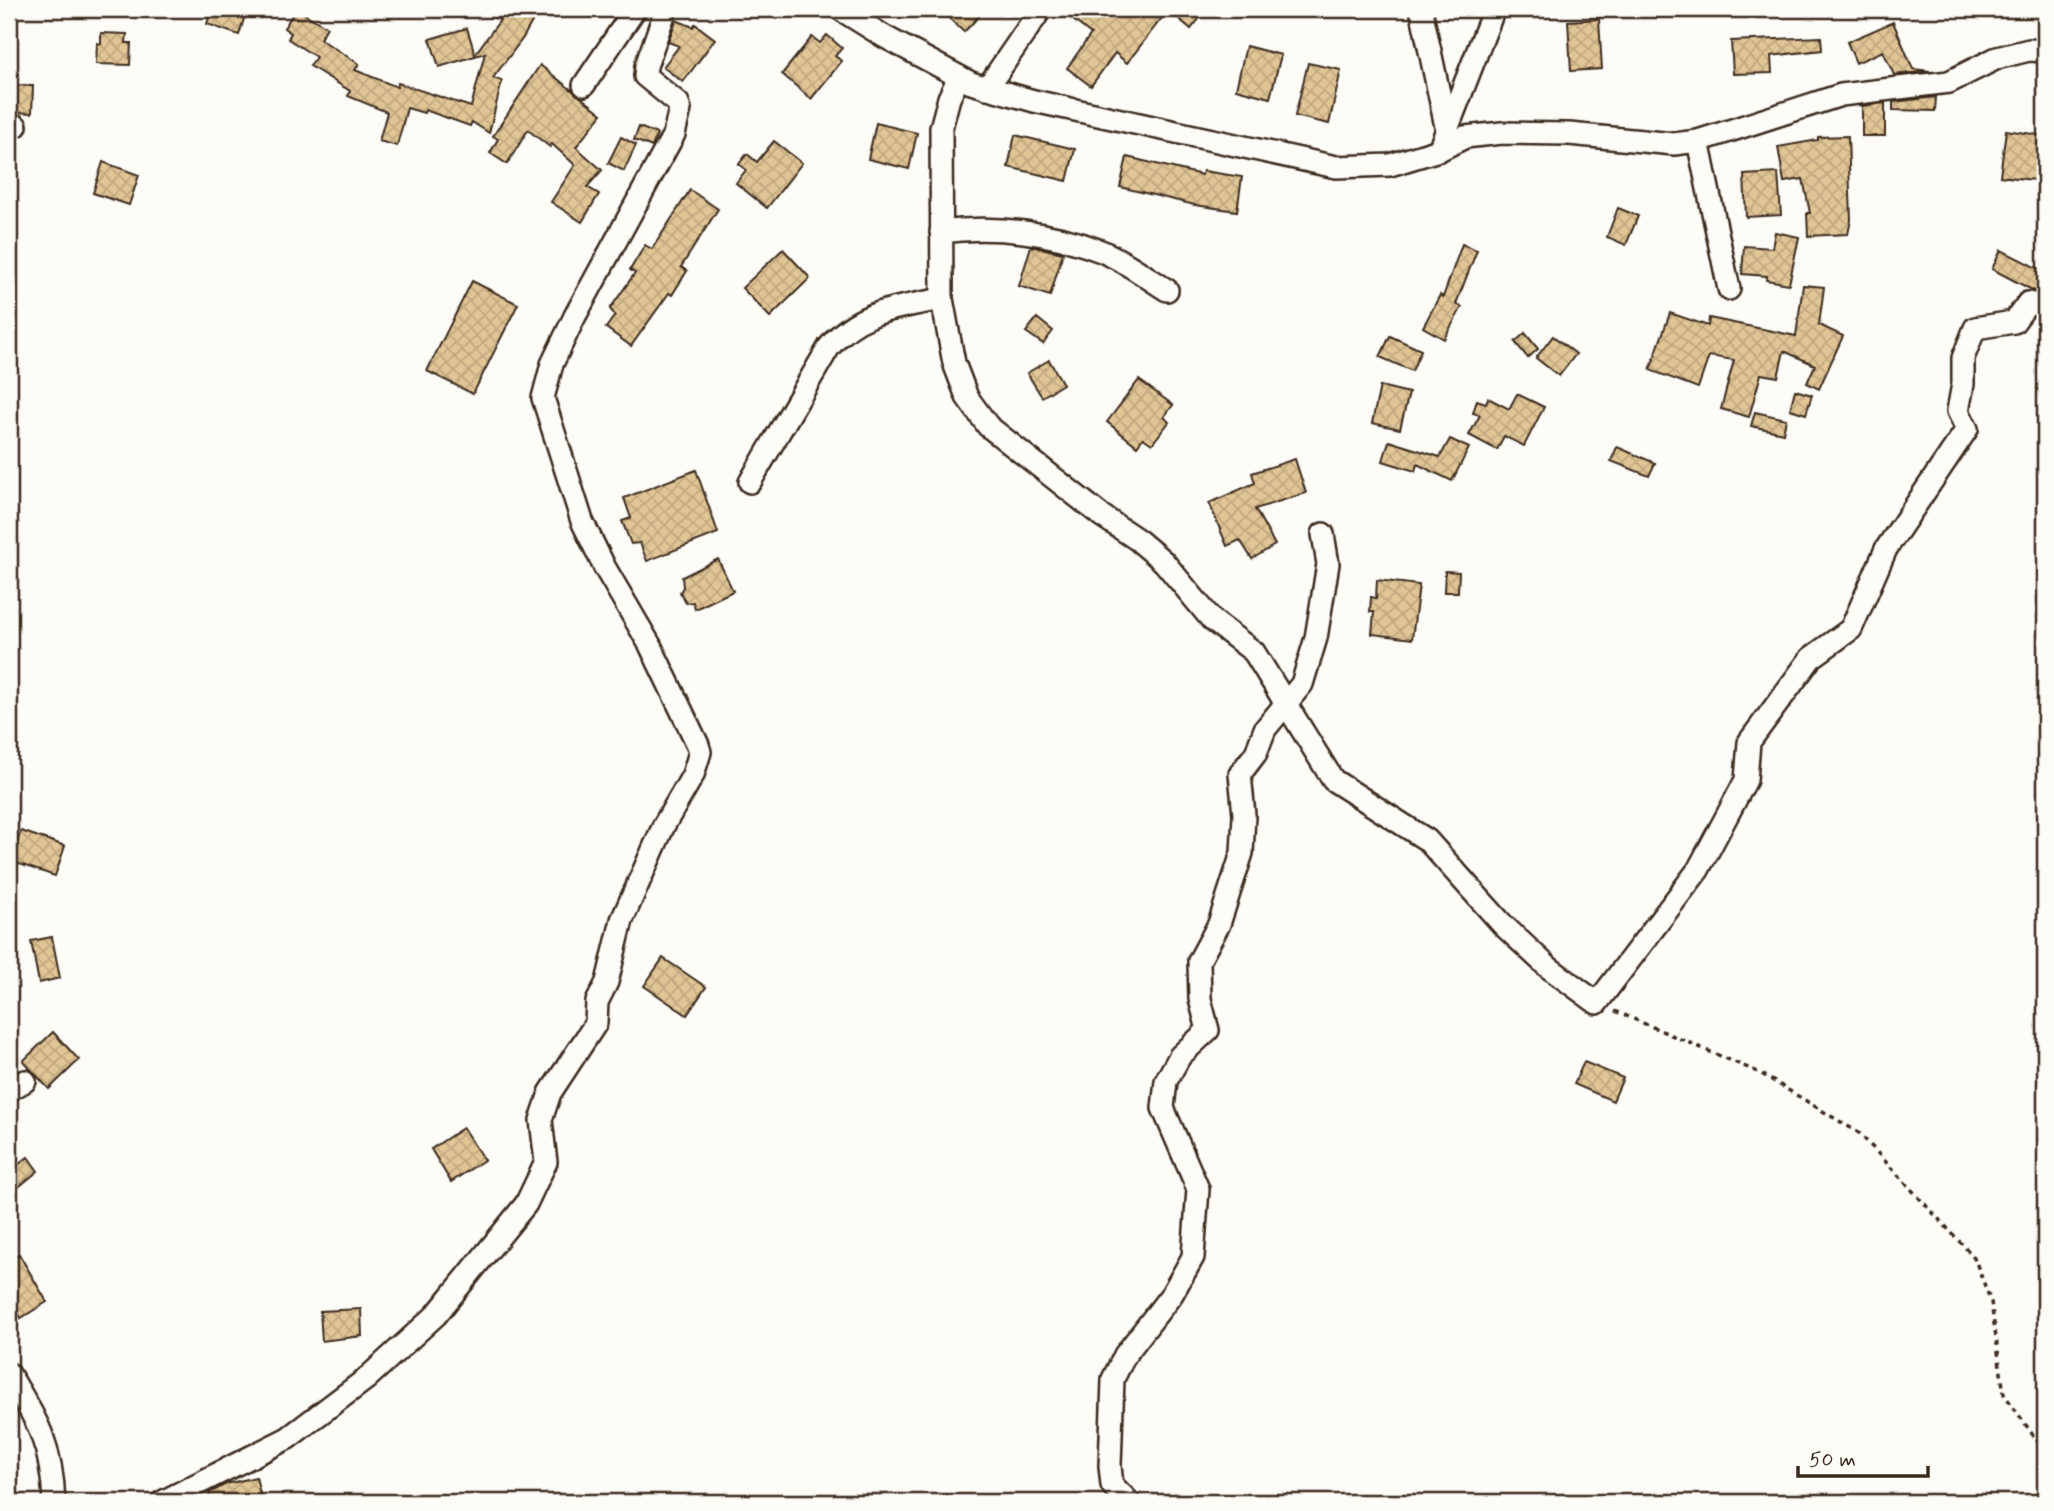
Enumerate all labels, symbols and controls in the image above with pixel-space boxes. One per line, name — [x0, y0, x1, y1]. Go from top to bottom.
scale bar — [1798, 1434, 1928, 1478]
text: 50 m — [1809, 1446, 1856, 1474]

